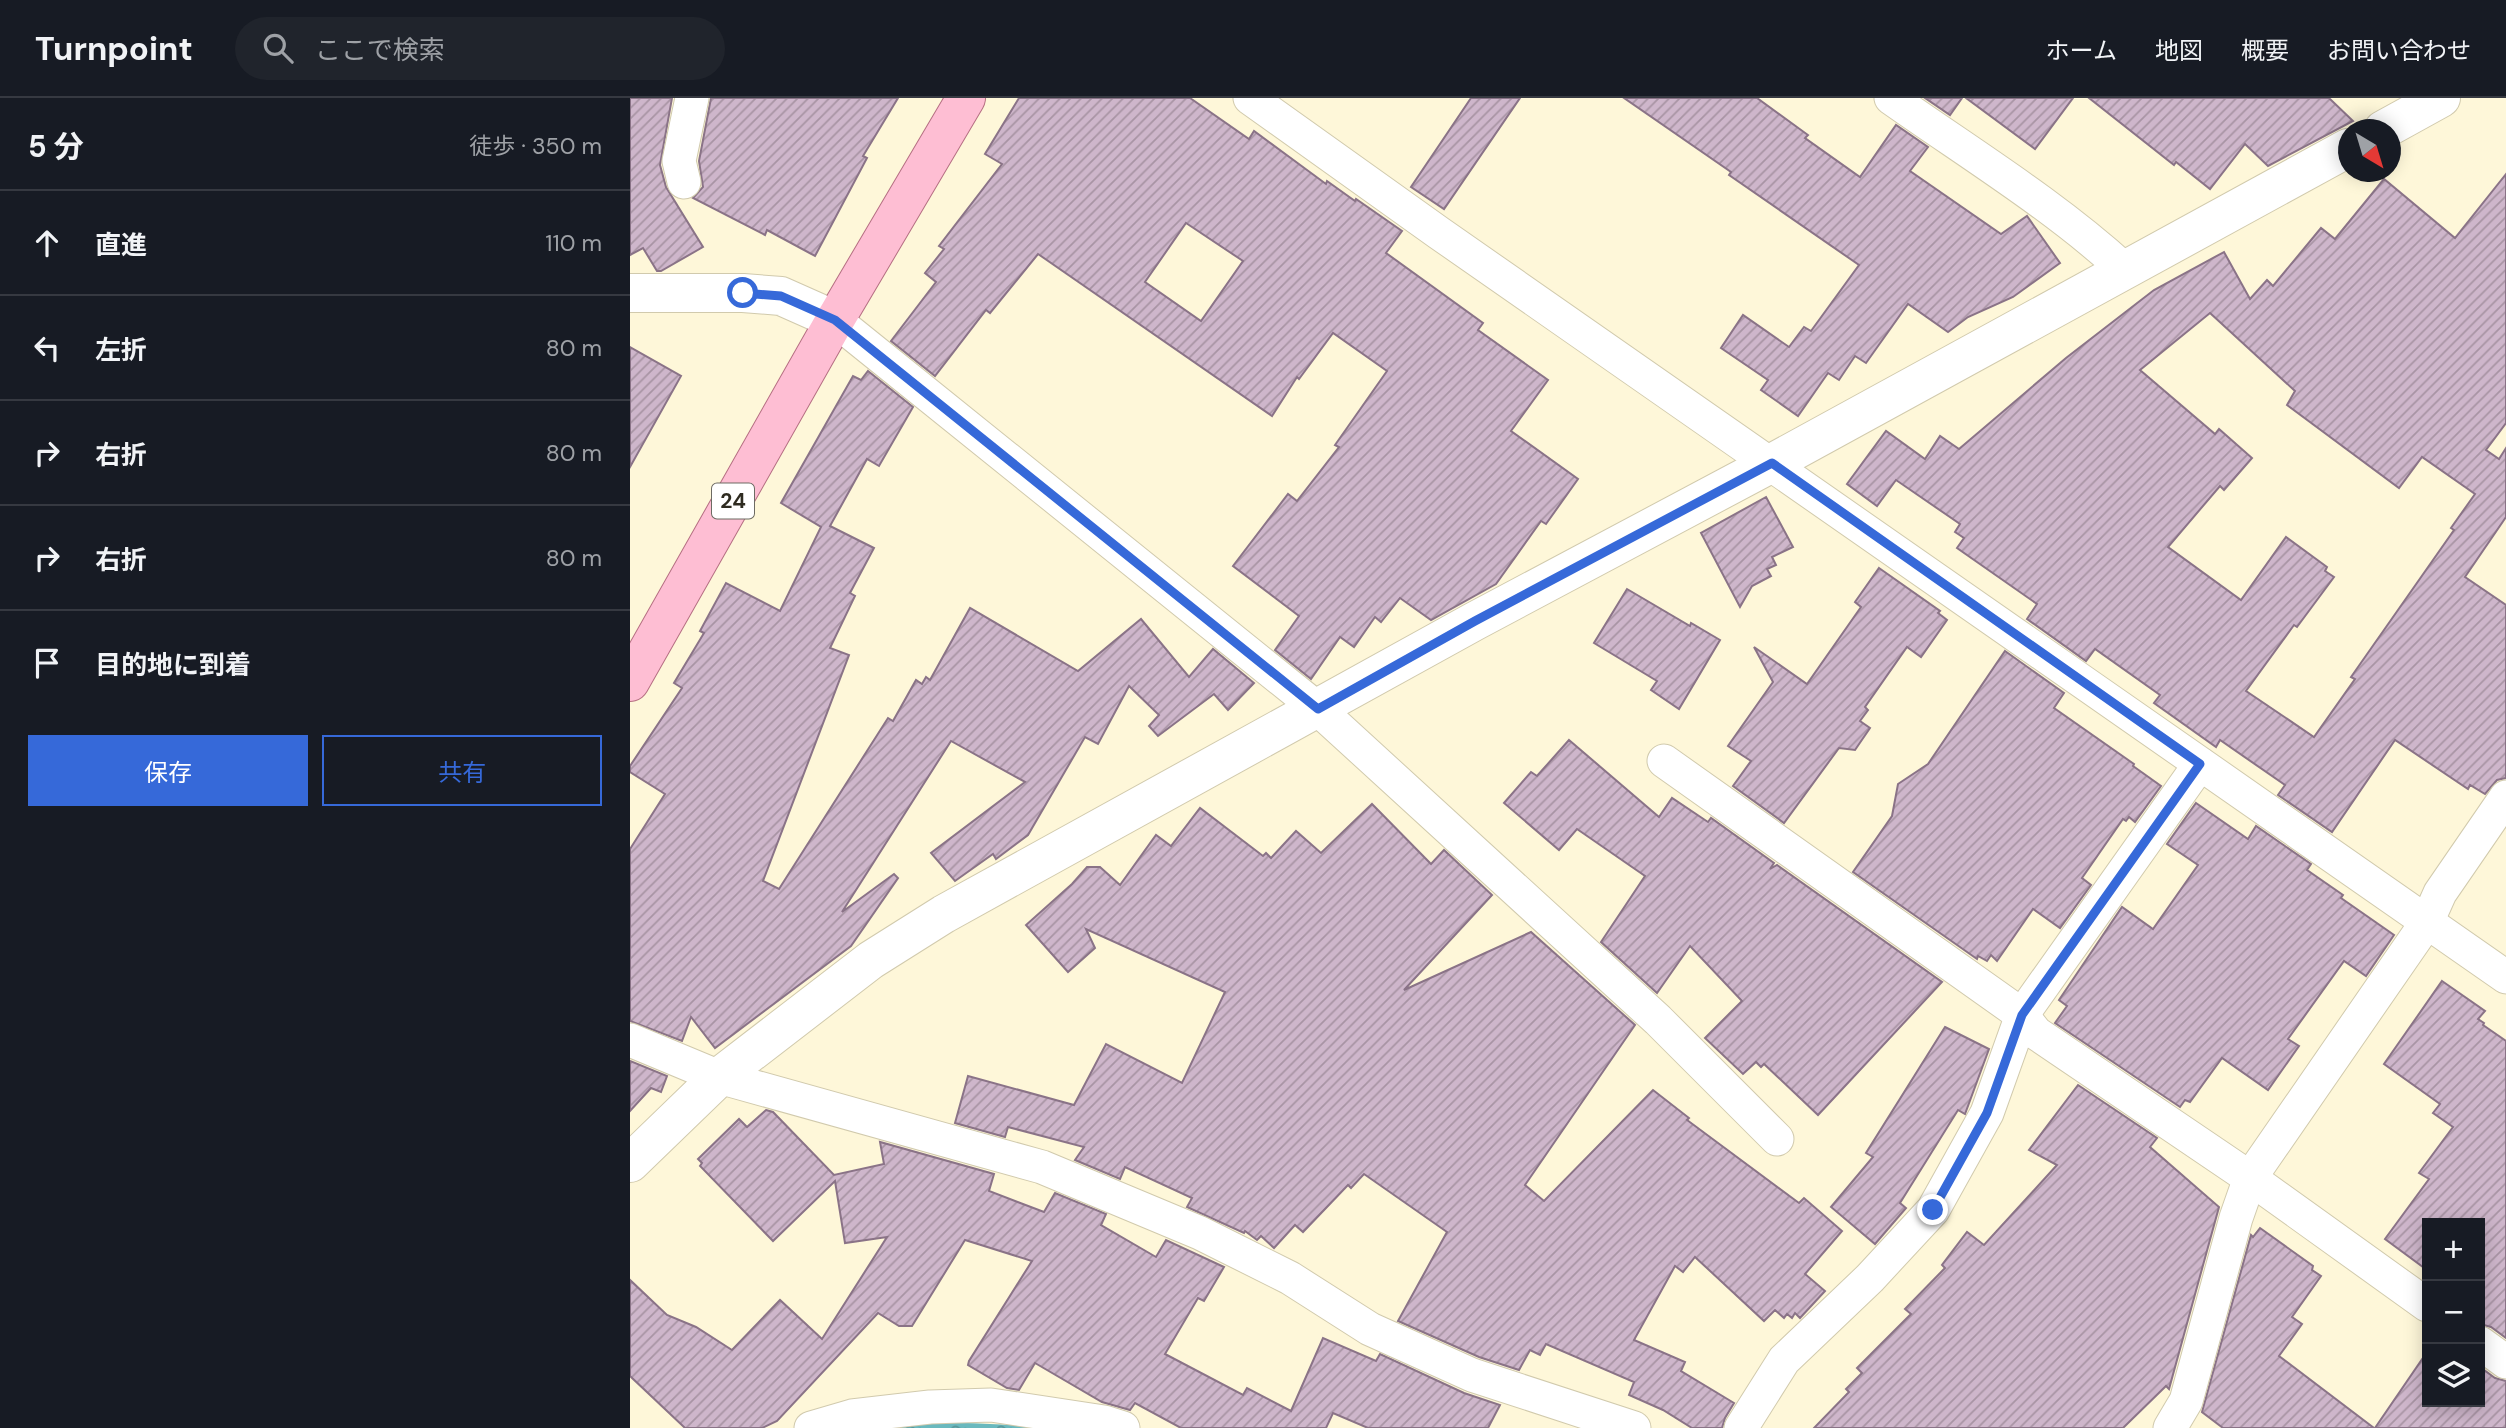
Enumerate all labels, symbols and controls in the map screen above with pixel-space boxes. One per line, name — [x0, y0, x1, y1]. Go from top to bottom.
search box — [235, 17, 725, 80]
text: Turnpoint — [35, 27, 193, 70]
icon: search — [259, 29, 297, 67]
text: ここで検索 — [315, 33, 445, 67]
text: ホーム — [2046, 35, 2117, 66]
text: 地図 — [2155, 35, 2203, 66]
text: 概要 — [2241, 35, 2289, 66]
text: お問い合わせ — [2327, 35, 2471, 66]
north arrow — [2338, 119, 2401, 182]
text: 5 分 — [28, 127, 84, 166]
text: 徒歩 · 350 m — [469, 131, 602, 161]
icon: ahead — [28, 224, 66, 262]
text: 直進 — [95, 228, 147, 262]
text: 110 m — [545, 228, 602, 258]
route start — [727, 277, 758, 308]
icon: left — [28, 329, 66, 367]
text: 左折 — [95, 333, 147, 367]
text: 80 m — [546, 333, 602, 363]
icon: right — [28, 434, 66, 472]
text: 右折 — [95, 438, 147, 472]
text: 80 m — [546, 438, 602, 468]
road number: 24 — [712, 484, 754, 518]
icon: right — [28, 539, 66, 577]
text: 右折 — [95, 543, 147, 577]
text: 80 m — [546, 543, 602, 573]
icon: arrive — [28, 644, 66, 682]
text: 目的地に到着 — [95, 648, 251, 682]
button: 保存 — [28, 735, 308, 806]
button: 共有 — [322, 735, 602, 806]
route end — [1917, 1194, 1948, 1225]
map controls — [2422, 1218, 2485, 1407]
button: + — [2422, 1218, 2485, 1281]
button: − — [2422, 1281, 2485, 1344]
button: layers — [2422, 1344, 2485, 1407]

